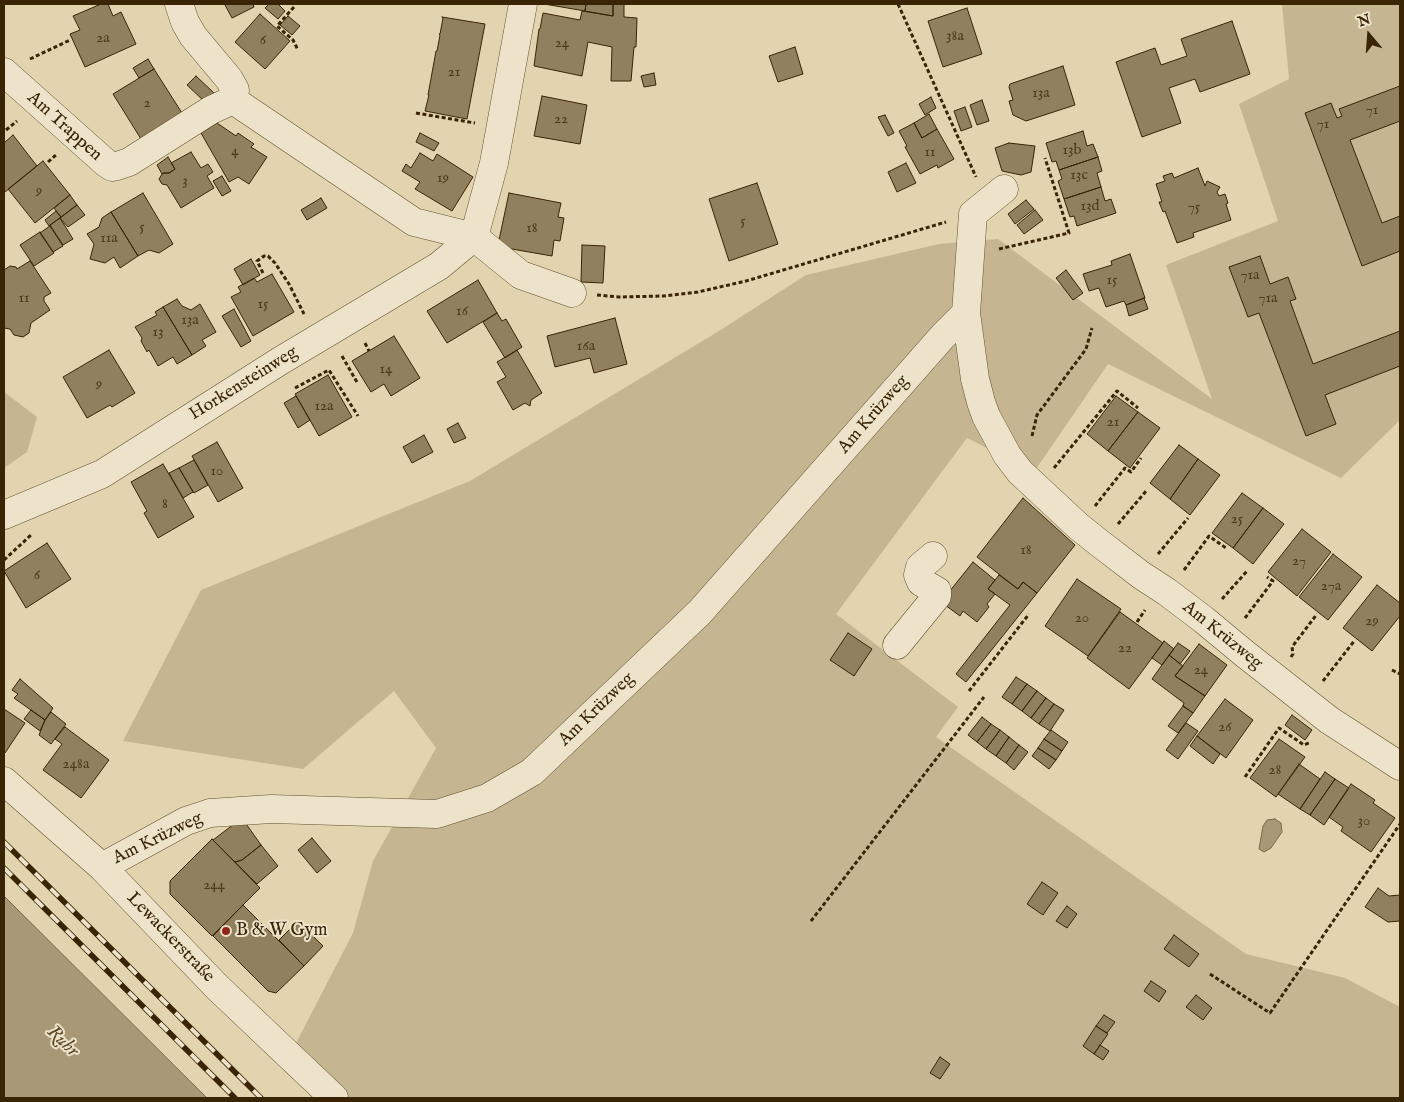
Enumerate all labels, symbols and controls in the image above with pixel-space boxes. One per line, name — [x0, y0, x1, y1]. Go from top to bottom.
north arrow — [1344, 10, 1394, 60]
text: N — [1356, 10, 1373, 31]
house number: 38a — [946, 28, 964, 46]
house number: 2a — [96, 30, 110, 48]
house number: 6 — [260, 32, 266, 50]
house number: 24 — [555, 35, 569, 53]
house number: 21 — [448, 64, 460, 82]
house number: 13a — [1032, 85, 1050, 103]
street label: Am Trappen — [22, 88, 106, 166]
house number: 2 — [143, 95, 151, 113]
house number: 71 — [1366, 102, 1378, 120]
house number: 22 — [554, 111, 568, 129]
house number: 71 — [1317, 116, 1329, 134]
house number: 13b — [1062, 142, 1082, 160]
house number: 4 — [231, 143, 239, 161]
house number: 11 — [924, 144, 936, 162]
house number: 13c — [1070, 167, 1088, 185]
house number: 19 — [437, 170, 449, 188]
house number: 3 — [182, 173, 188, 191]
house number: 9 — [36, 183, 42, 201]
house number: 13d — [1080, 198, 1100, 216]
house number: 75 — [1188, 199, 1200, 217]
house number: 5 — [740, 213, 746, 231]
house number: 5 — [139, 219, 145, 237]
house number: 18 — [526, 220, 538, 238]
house number: 11a — [100, 230, 118, 248]
house number: 71a — [1240, 267, 1260, 285]
house number: 15 — [1106, 272, 1118, 290]
house number: 11 — [18, 290, 30, 308]
house number: 71a — [1258, 290, 1278, 308]
house number: 15 — [257, 296, 269, 314]
house number: 16 — [456, 303, 468, 321]
house number: 13a — [181, 312, 199, 330]
house number: 13 — [152, 324, 164, 342]
house number: 16a — [577, 338, 595, 356]
street label: Horkensteinweg — [186, 342, 302, 426]
house number: 14 — [380, 361, 392, 379]
street label: Am Krüzweg — [834, 371, 914, 459]
house number: 9 — [96, 376, 102, 394]
house number: 12a — [314, 398, 334, 416]
house number: 21 — [1107, 414, 1119, 432]
house number: 10 — [211, 463, 223, 481]
house number: 8 — [162, 496, 168, 514]
house number: 25 — [1231, 511, 1243, 529]
house number: 18 — [1020, 542, 1032, 560]
house number: 27 — [1292, 553, 1306, 571]
house number: 6 — [34, 567, 40, 585]
house number: 27a — [1321, 578, 1341, 596]
street label: Am Krüzweg — [1177, 597, 1267, 675]
house number: 20 — [1075, 610, 1089, 628]
house number: 29 — [1365, 613, 1379, 631]
house number: 22 — [1118, 640, 1132, 658]
house number: 24 — [1194, 662, 1208, 680]
street label: Am Krüzweg — [555, 669, 639, 751]
house number: 26 — [1218, 719, 1232, 737]
house number: 248a — [63, 756, 89, 774]
house number: 28 — [1269, 762, 1281, 780]
street label: Am Krüzweg — [110, 808, 206, 870]
house number: 30 — [1358, 813, 1370, 831]
house number: 244 — [203, 877, 225, 895]
street label: Lewackerstraße — [121, 888, 219, 988]
place label: B & W Gym — [236, 920, 327, 942]
marker: B & W Gym — [220, 925, 232, 937]
water label: Ruhr — [41, 1021, 83, 1063]

